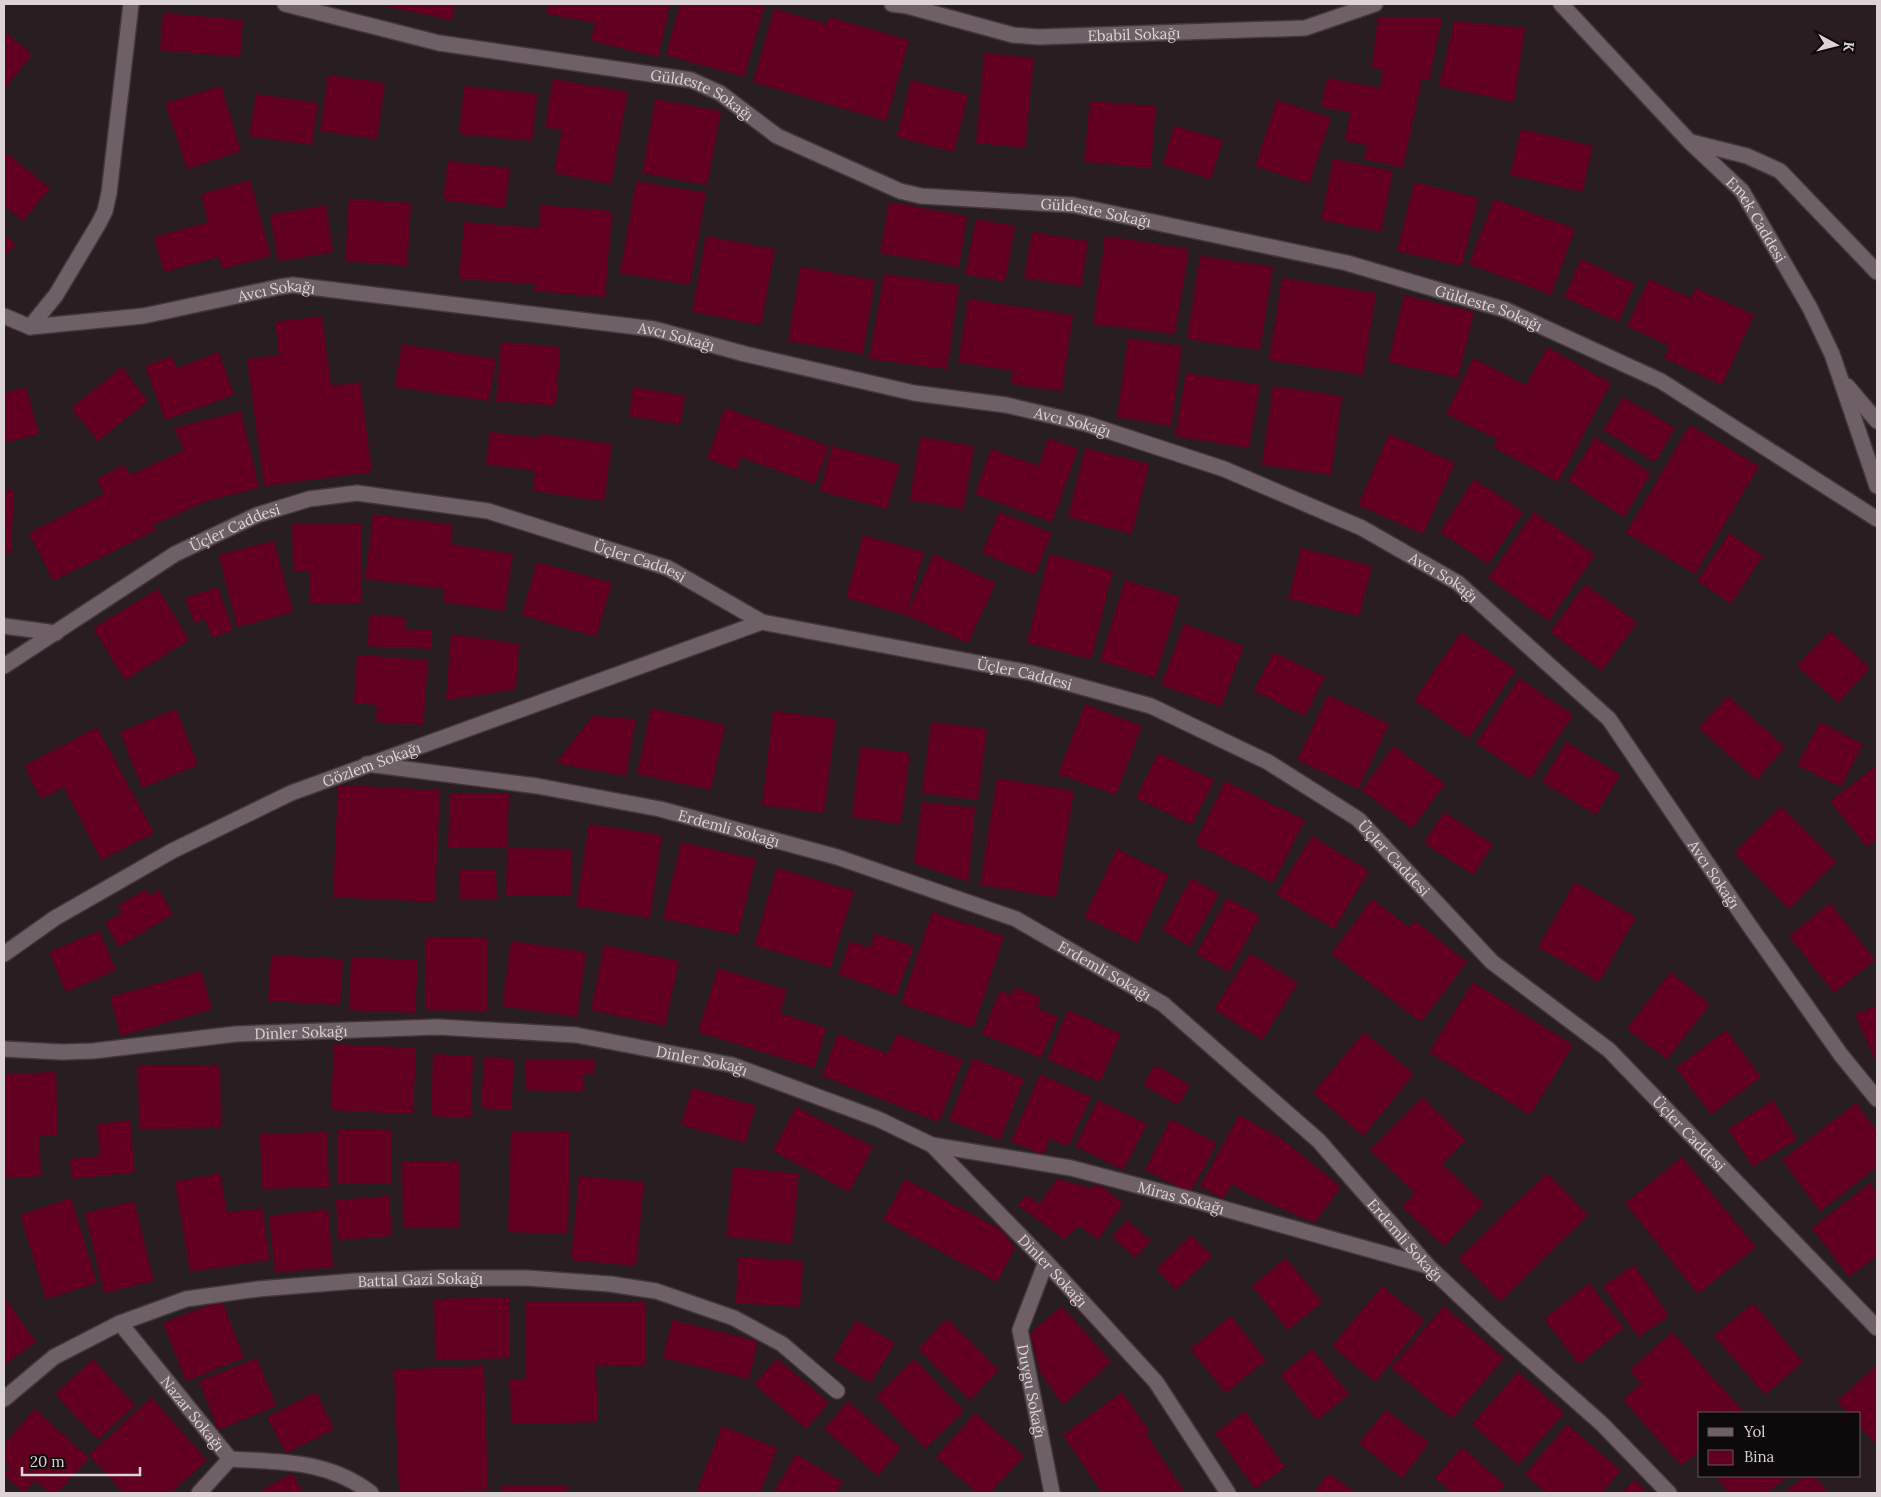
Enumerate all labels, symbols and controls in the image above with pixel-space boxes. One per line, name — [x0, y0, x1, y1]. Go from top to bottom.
north arrow — [1811, 20, 1861, 70]
street label: Ebabil Sokağı — [1087, 23, 1181, 45]
text: K — [1839, 41, 1858, 53]
street label: Güldeste Sokağı — [649, 65, 758, 125]
street label: Emek Caddesi — [1723, 172, 1791, 266]
street label: Güldeste Sokağı — [1040, 194, 1153, 231]
street label: Avcı Sokağı — [235, 275, 316, 305]
street label: Güldeste Sokağı — [1433, 280, 1545, 335]
street label: Avcı Sokağı — [636, 318, 717, 355]
street label: Avcı Sokağı — [1031, 402, 1114, 441]
street label: Üçler Caddesi — [186, 499, 282, 555]
street label: Üçler Caddesi — [591, 536, 690, 586]
street label: Avcı Sokağı — [1405, 547, 1482, 606]
street label: Üçler Caddesi — [975, 653, 1074, 693]
street label: Gözlem Sokağı — [319, 737, 423, 790]
street label: Erdemli Sokağı — [676, 805, 782, 851]
street label: Üçler Caddesi — [1354, 816, 1434, 900]
street label: Avcı Sokağı — [1684, 835, 1744, 912]
street label: Erdemli Sokağı — [1055, 936, 1155, 1005]
street label: Dinler Sokağı — [254, 1021, 348, 1043]
street label: Dinler Sokağı — [655, 1041, 751, 1080]
street label: Üçler Caddesi — [1649, 1092, 1730, 1175]
street label: Miras Sokağı — [1136, 1176, 1227, 1218]
street label: Erdemli Sokağı — [1364, 1194, 1447, 1285]
street label: Dinler Sokağı — [1014, 1230, 1092, 1311]
street label: Battal Gazi Sokağı — [357, 1269, 483, 1290]
street label: Duygu Sokağı — [1014, 1343, 1050, 1439]
street label: Nazar Sokağı — [157, 1372, 229, 1455]
legend — [1698, 1412, 1861, 1477]
text: Yol — [1743, 1422, 1765, 1441]
scale bar — [22, 1444, 140, 1476]
text: Bina — [1744, 1447, 1775, 1466]
text: 20 m — [30, 1452, 65, 1471]

